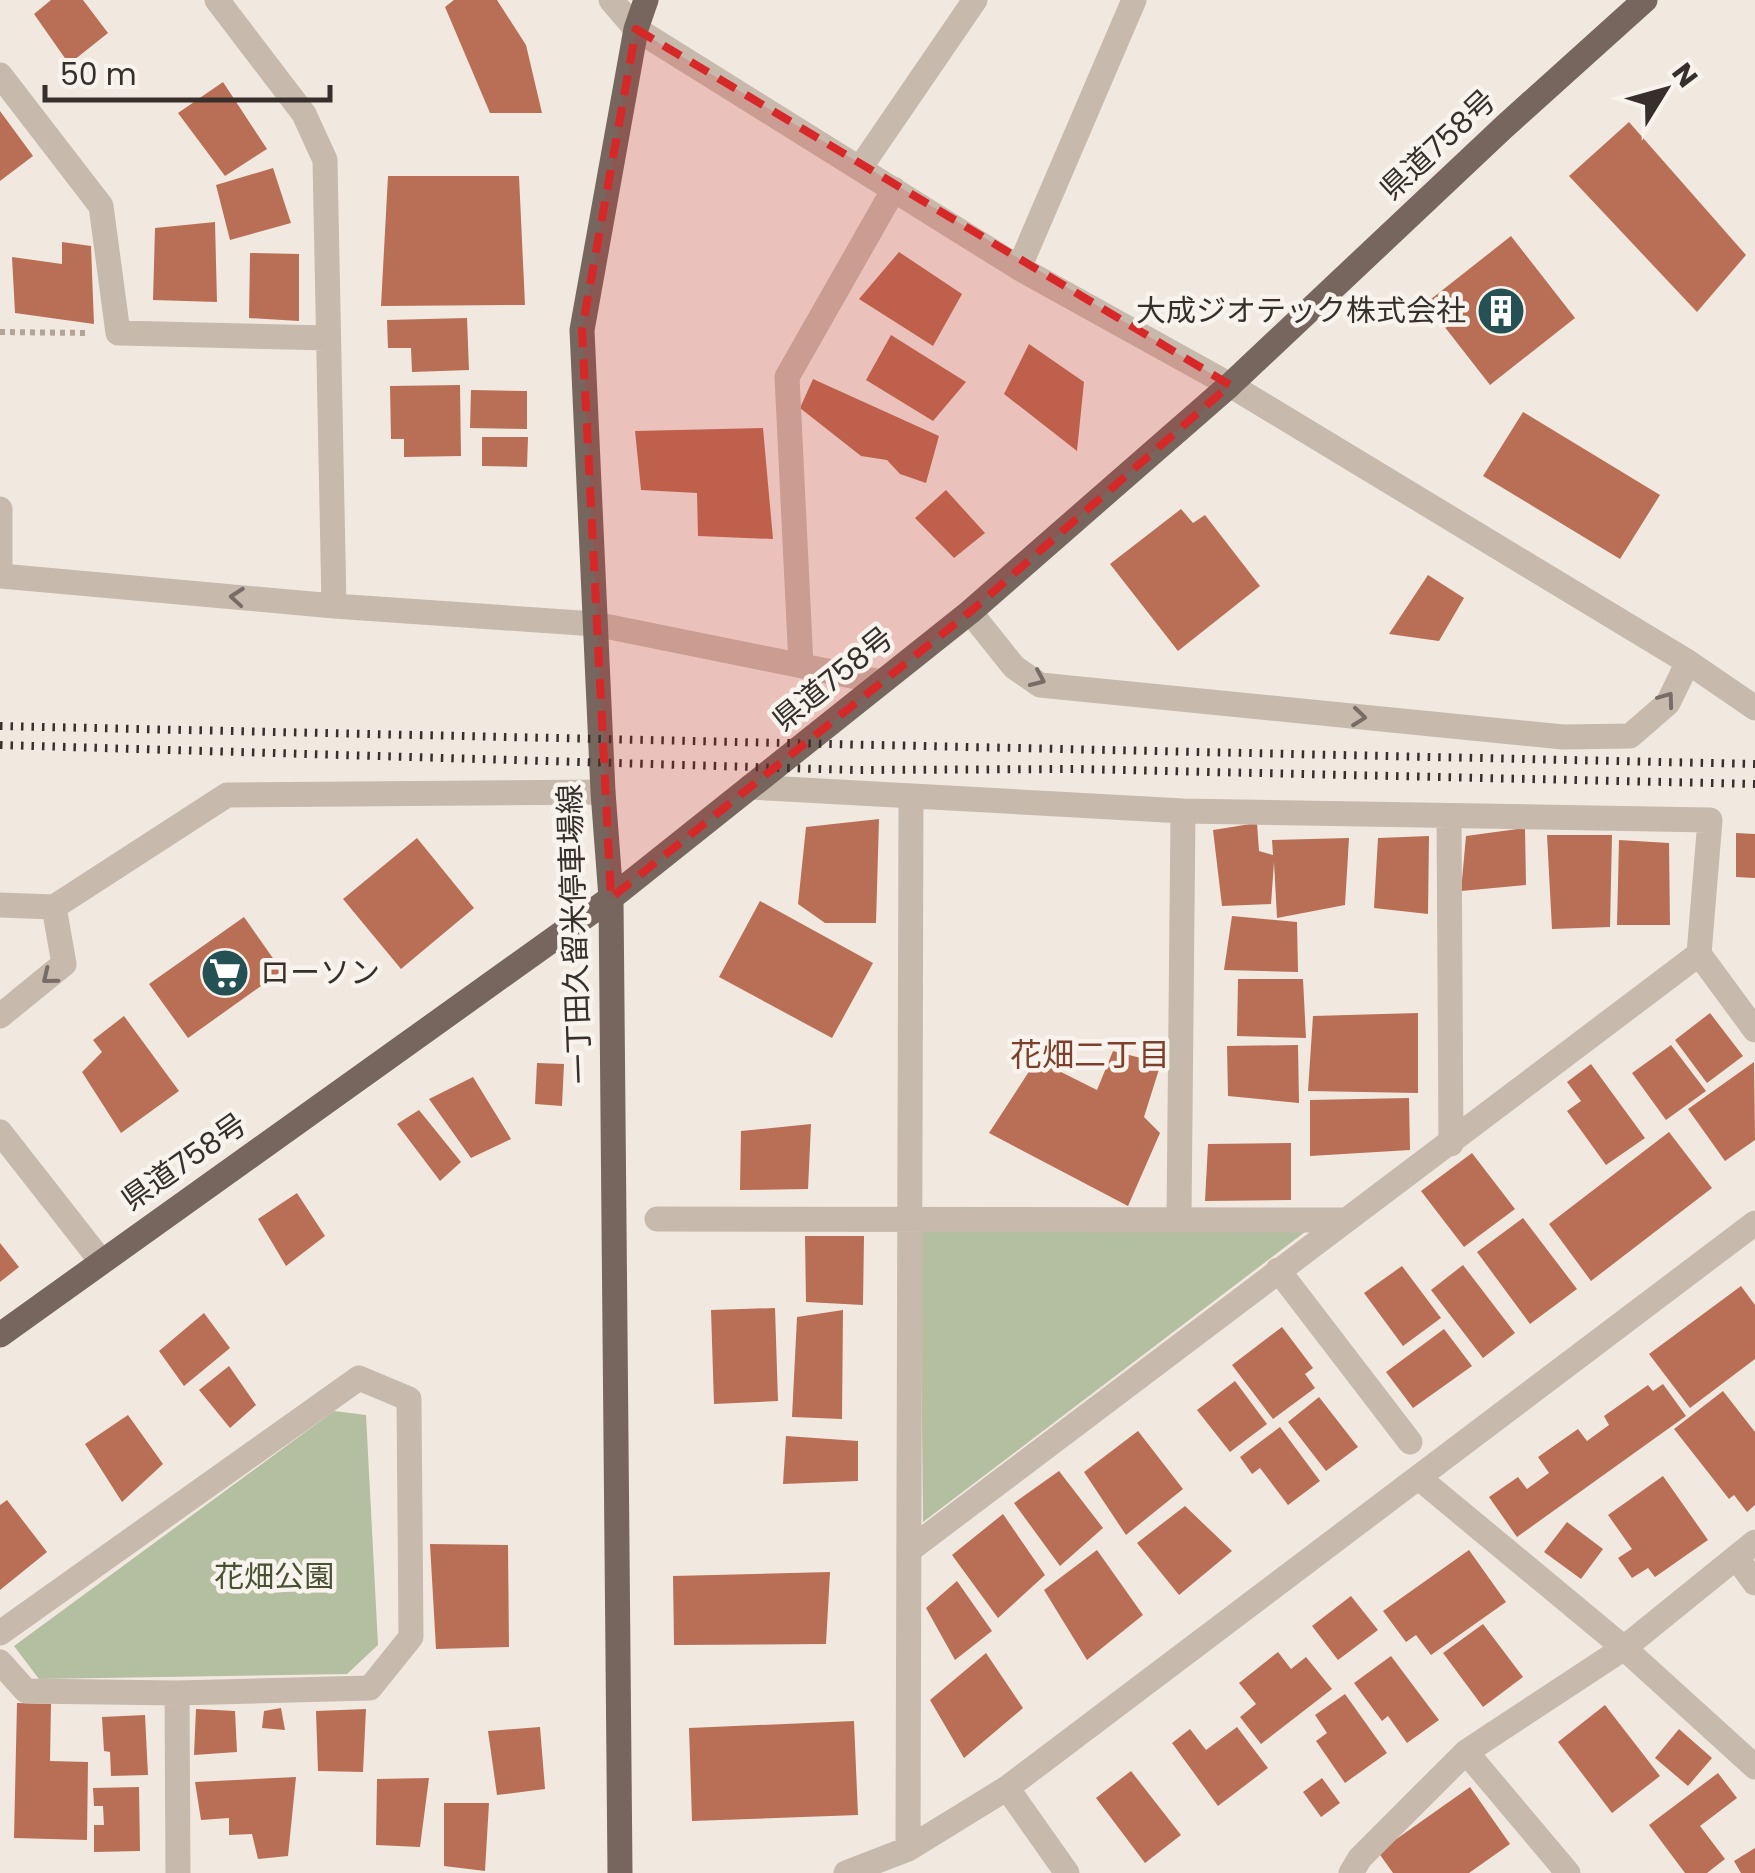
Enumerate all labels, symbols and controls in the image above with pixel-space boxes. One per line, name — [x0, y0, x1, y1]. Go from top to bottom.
scale bar — [45, 40, 330, 102]
north arrow — [1615, 40, 1715, 140]
text: 50 m — [60, 53, 137, 96]
text: N — [1663, 55, 1706, 95]
street label: 県道758号 — [1370, 80, 1505, 210]
building icon: 大成ジオテック株式会社 — [1475, 285, 1527, 337]
place label: 大成ジオテック株式会社 — [1136, 289, 1466, 332]
one-way arrow — [228, 587, 244, 609]
street label: 県道758号 — [763, 617, 902, 741]
one-way arrow — [1027, 667, 1045, 687]
one-way arrow — [1655, 691, 1673, 710]
one-way arrow — [1352, 705, 1368, 727]
street label: 一丁田久留米停車場線 — [548, 783, 601, 1085]
supermarket icon: ローソン — [199, 947, 251, 999]
place label: ローソン — [260, 951, 380, 994]
one-way arrow — [42, 965, 60, 983]
district label: 花畑二丁目 — [1010, 1032, 1170, 1077]
street label: 県道758号 — [112, 1103, 255, 1221]
park label: 花畑公園 — [214, 1555, 334, 1598]

